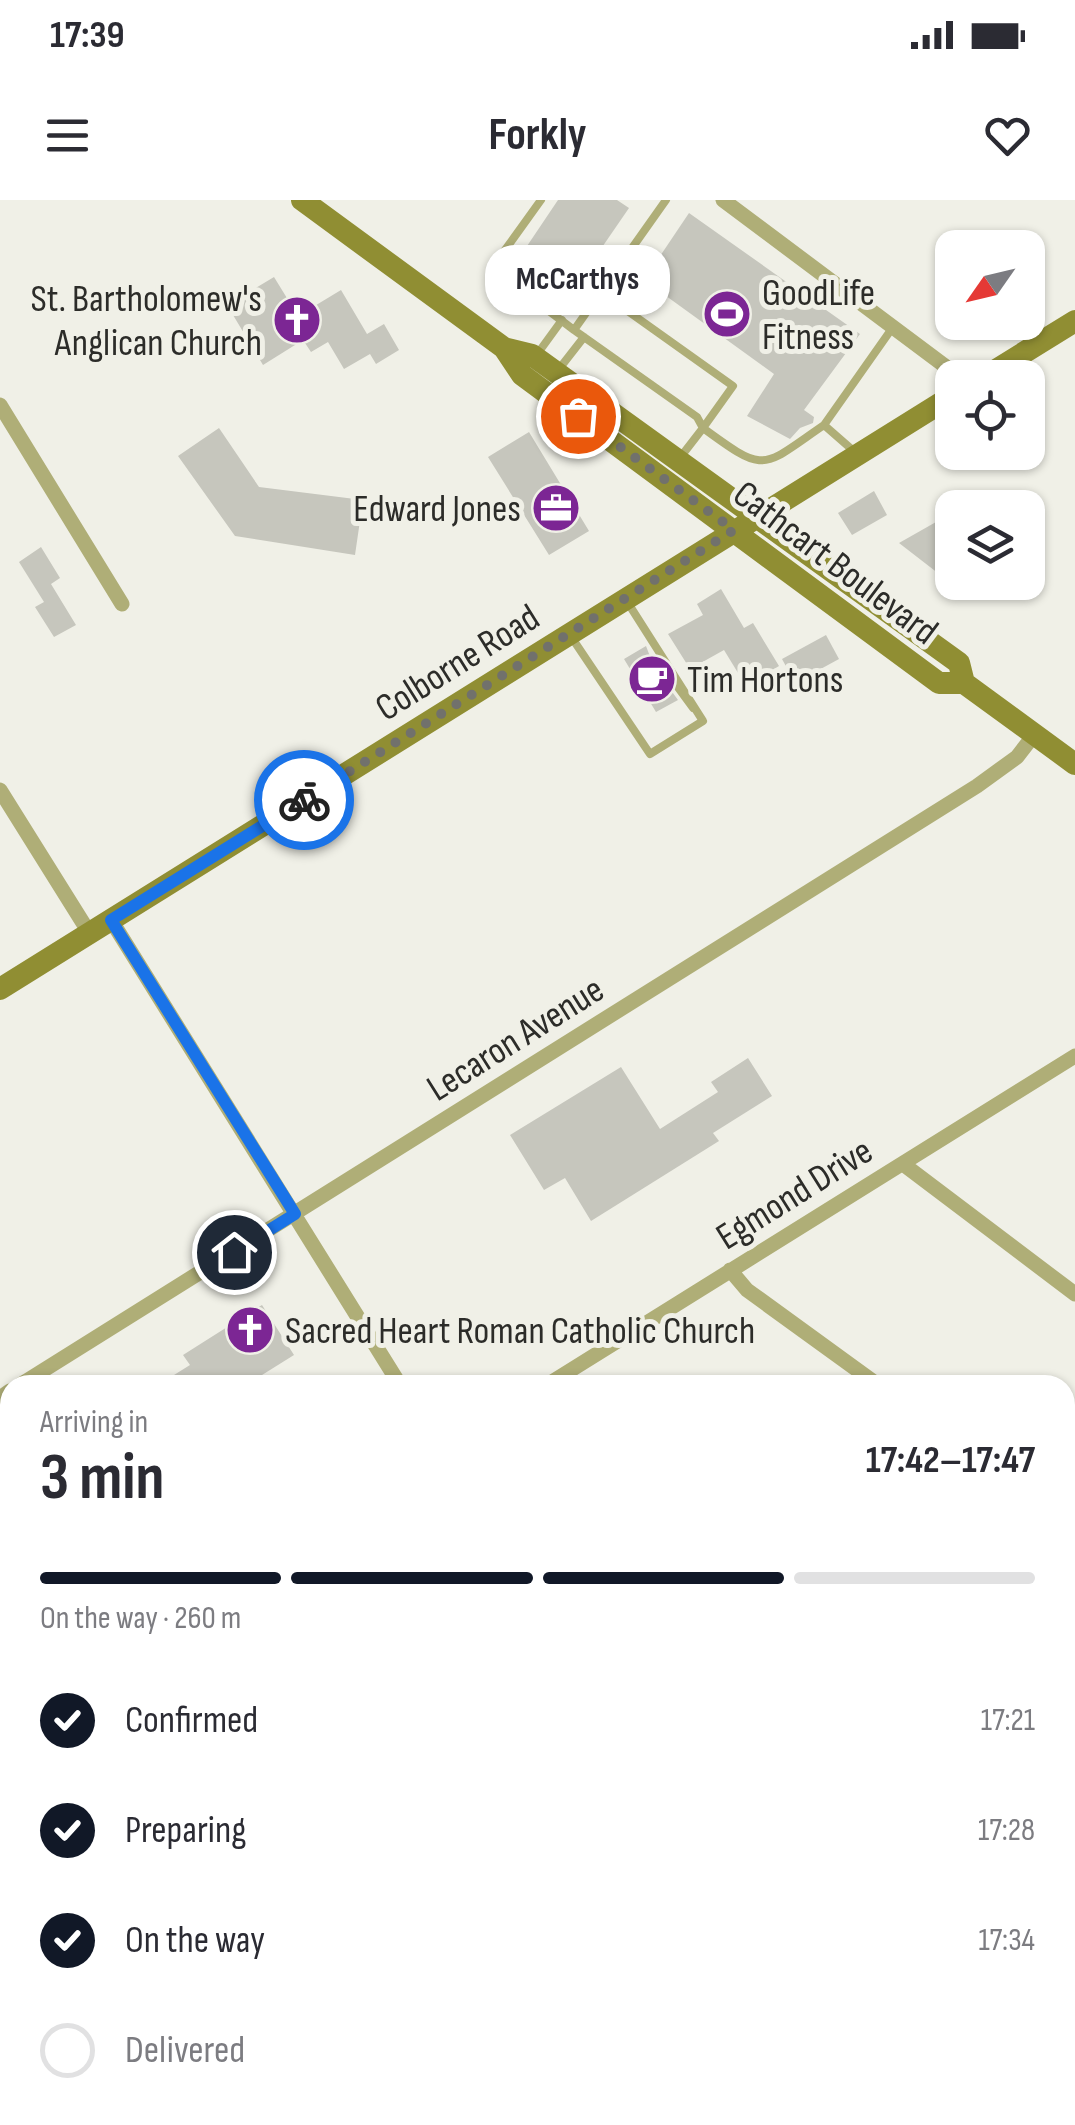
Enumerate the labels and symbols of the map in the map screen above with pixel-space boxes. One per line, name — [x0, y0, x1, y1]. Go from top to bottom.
north arrow — [935, 230, 1045, 340]
callout: McCarthys — [486, 246, 670, 316]
place label: GoodLife Fitness — [762, 271, 875, 360]
place label: St. Bartholomew's Anglican Church — [31, 277, 262, 366]
sports icon: GoodLife Fitness — [701, 288, 753, 340]
church icon: St. Bartholomew's Anglican Church — [271, 294, 323, 346]
pin — [536, 374, 621, 459]
street label: Cathcart Boulevard — [724, 472, 946, 655]
office icon: Edward Jones — [530, 482, 582, 534]
place label: Edward Jones — [353, 487, 521, 532]
street label: Colborne Road — [368, 595, 548, 731]
cafe icon: Tim Hortons — [626, 653, 678, 705]
place label: Tim Hortons — [687, 658, 843, 703]
courier — [254, 750, 354, 850]
street label: Lecaron Avenue — [419, 967, 612, 1111]
street label: Egmond Drive — [708, 1129, 881, 1260]
pin — [192, 1210, 277, 1295]
church icon: Sacred Heart Roman Catholic Church — [224, 1304, 276, 1356]
place label: Sacred Heart Roman Catholic Church — [285, 1309, 755, 1354]

